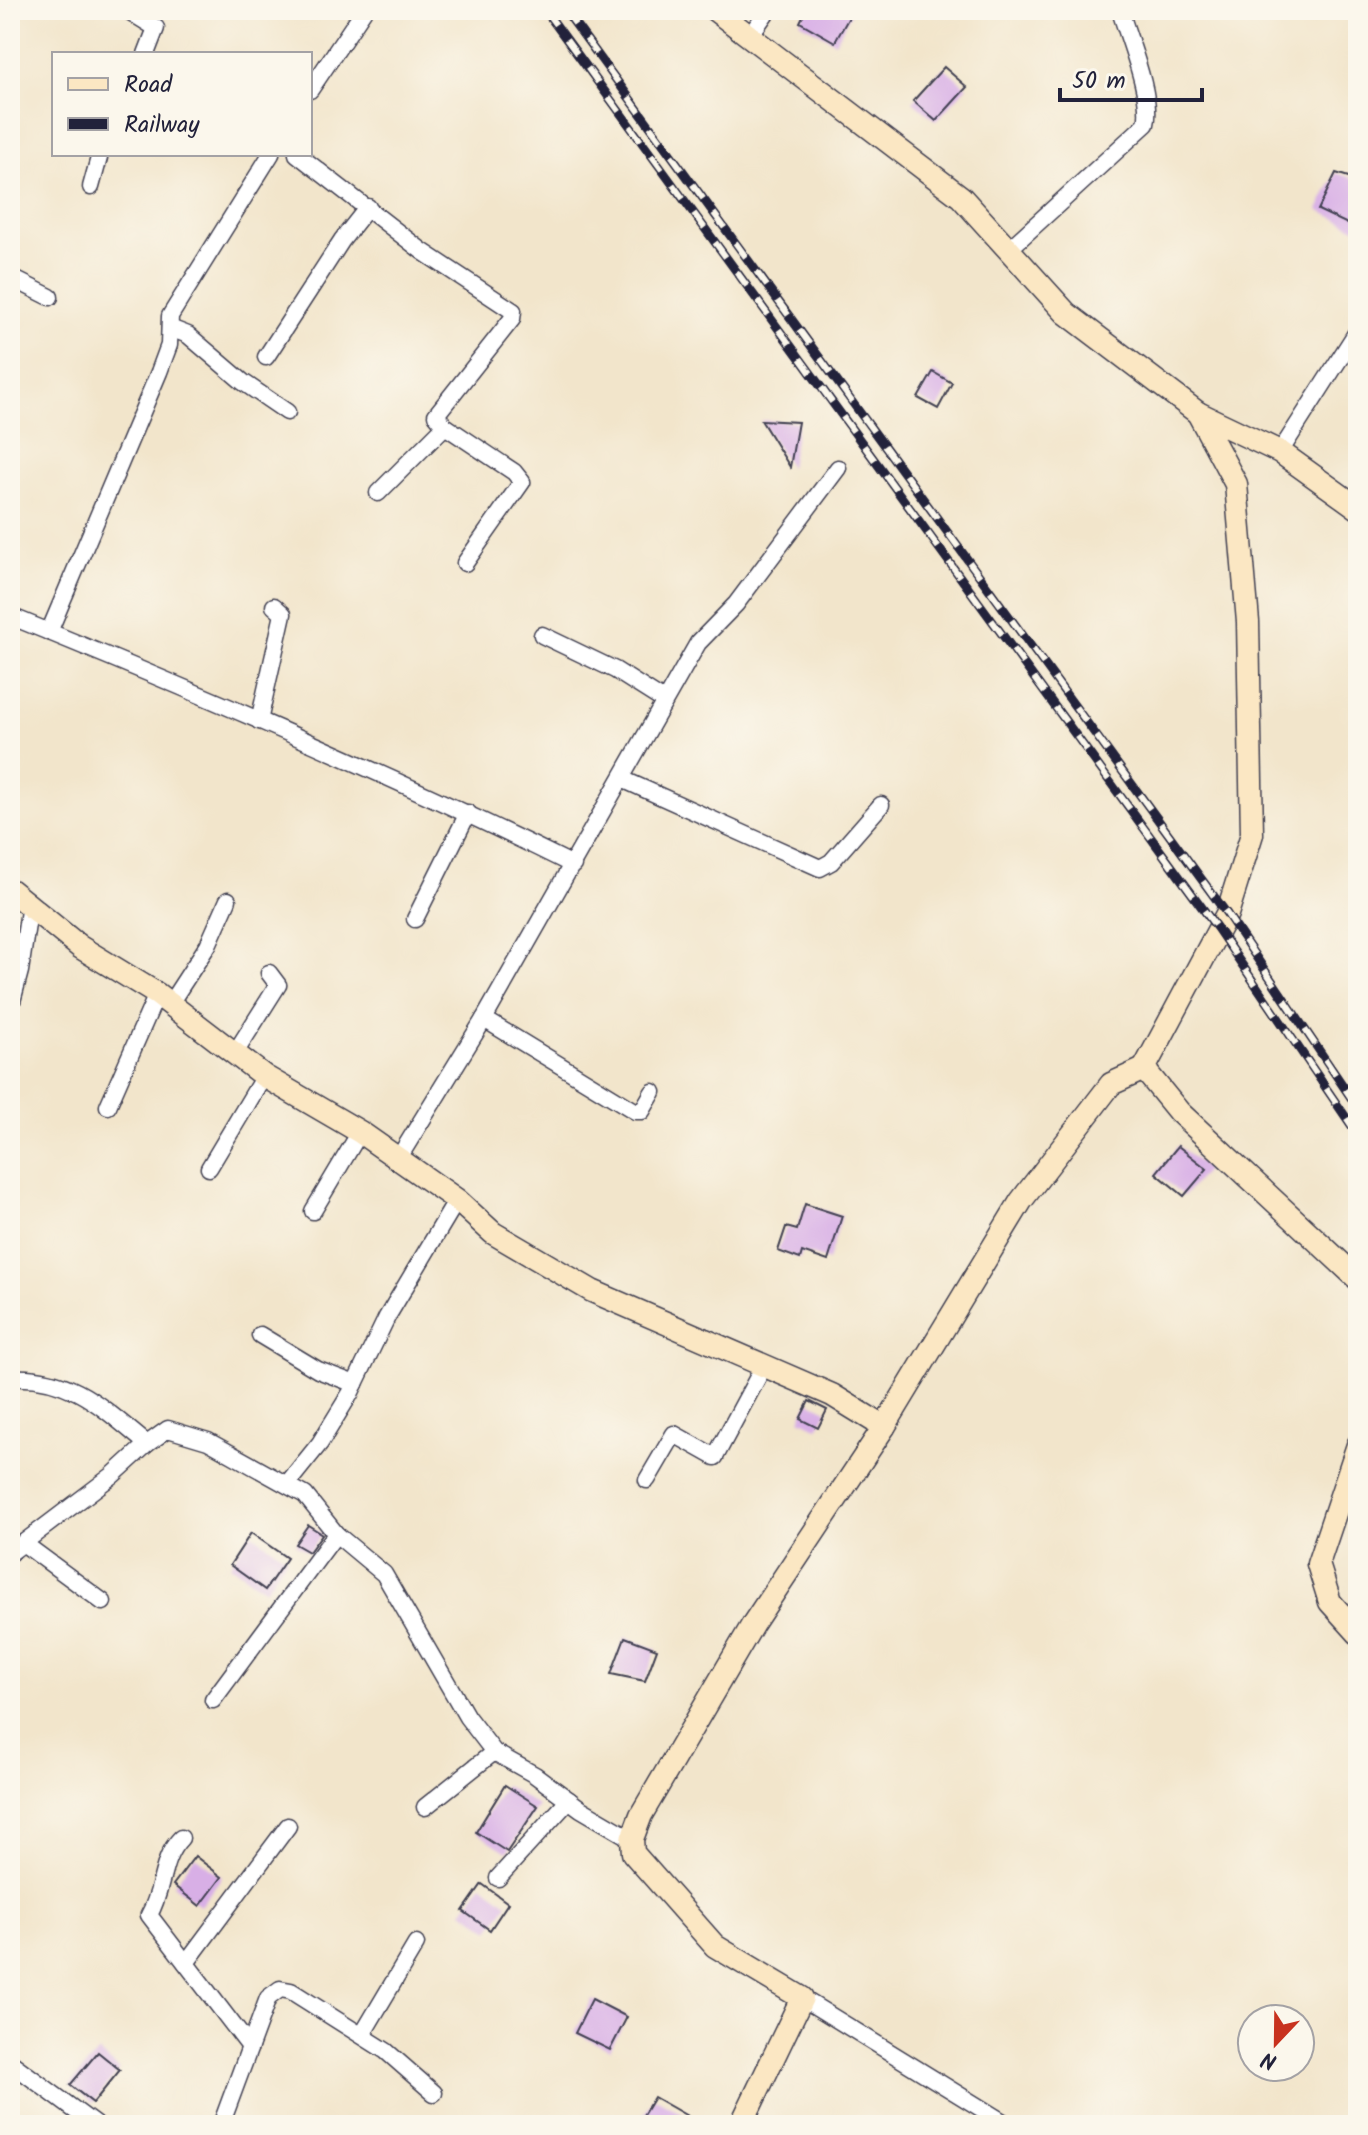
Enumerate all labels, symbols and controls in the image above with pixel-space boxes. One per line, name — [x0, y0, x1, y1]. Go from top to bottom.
legend — [52, 52, 312, 156]
scale bar — [1060, 52, 1202, 102]
text: 50 m — [1072, 62, 1126, 101]
text: Road — [124, 66, 173, 105]
text: Railway — [124, 106, 200, 145]
north arrow — [1236, 2003, 1316, 2083]
text: N — [1256, 2040, 1282, 2078]

